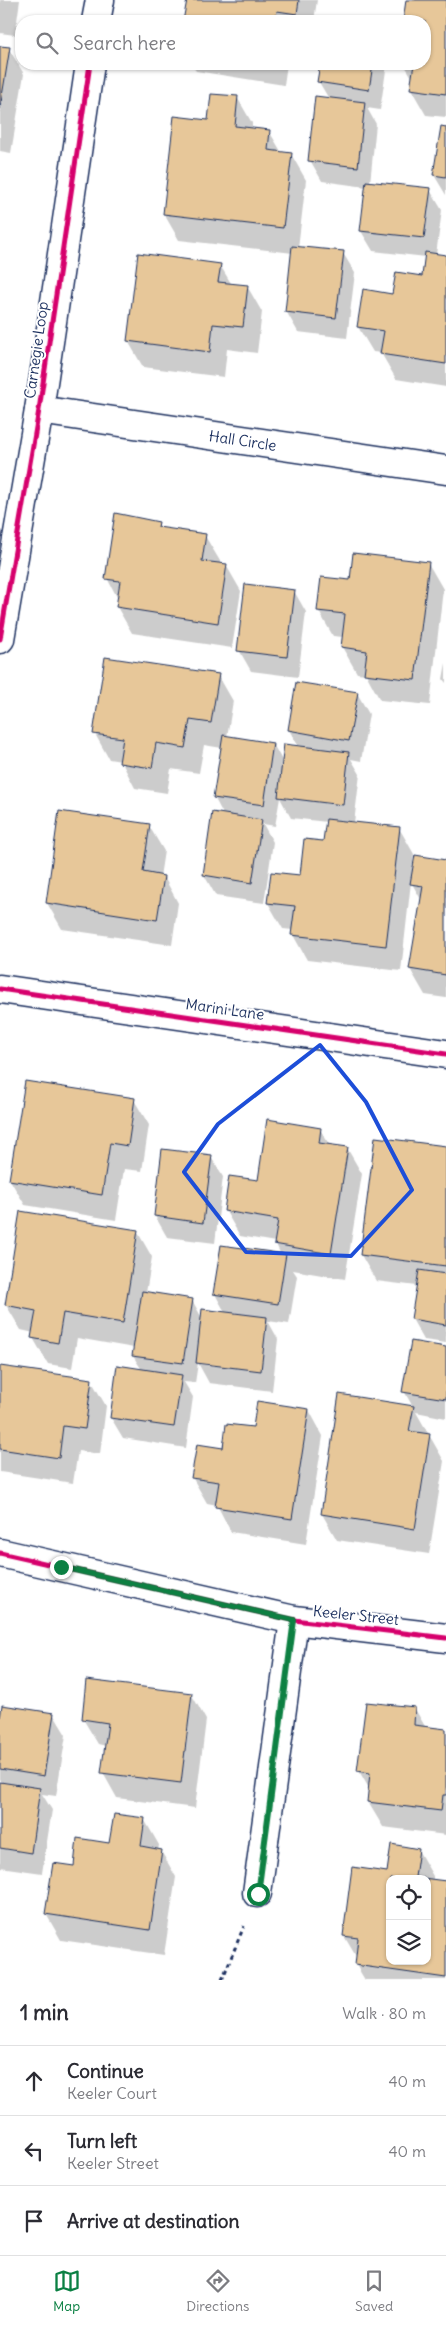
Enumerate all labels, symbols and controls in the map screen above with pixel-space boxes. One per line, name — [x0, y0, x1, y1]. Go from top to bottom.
search box — [15, 15, 431, 70]
icon: search — [33, 29, 61, 57]
text: Search here — [73, 31, 176, 55]
street label: Carnegie Loop — [20, 300, 52, 400]
street label: Hall Circle — [208, 426, 278, 454]
street label: Marini Lane — [185, 994, 265, 1024]
route end — [50, 1556, 73, 1579]
street label: Keeler Street — [312, 1601, 400, 1629]
map controls — [386, 1875, 431, 1965]
button: locate — [386, 1875, 431, 1920]
route start — [247, 1883, 270, 1906]
button: layers — [386, 1920, 431, 1965]
text: 1 min — [20, 1999, 69, 2026]
text: Walk · 80 m — [342, 2003, 426, 2023]
text: Continue — [67, 2059, 144, 2083]
icon: ahead — [20, 2067, 48, 2095]
text: 40 m — [388, 2071, 426, 2091]
text: Keeler Court — [67, 2083, 157, 2103]
text: Turn left — [67, 2129, 137, 2153]
icon: left — [20, 2137, 48, 2165]
text: 40 m — [388, 2141, 426, 2161]
text: Keeler Street — [67, 2153, 159, 2173]
icon: arrive — [20, 2207, 48, 2235]
text: Arrive at destination — [67, 2209, 240, 2233]
tab: Map — [53, 2267, 81, 2315]
tab: Directions — [186, 2267, 249, 2315]
tab: Saved — [355, 2267, 393, 2315]

